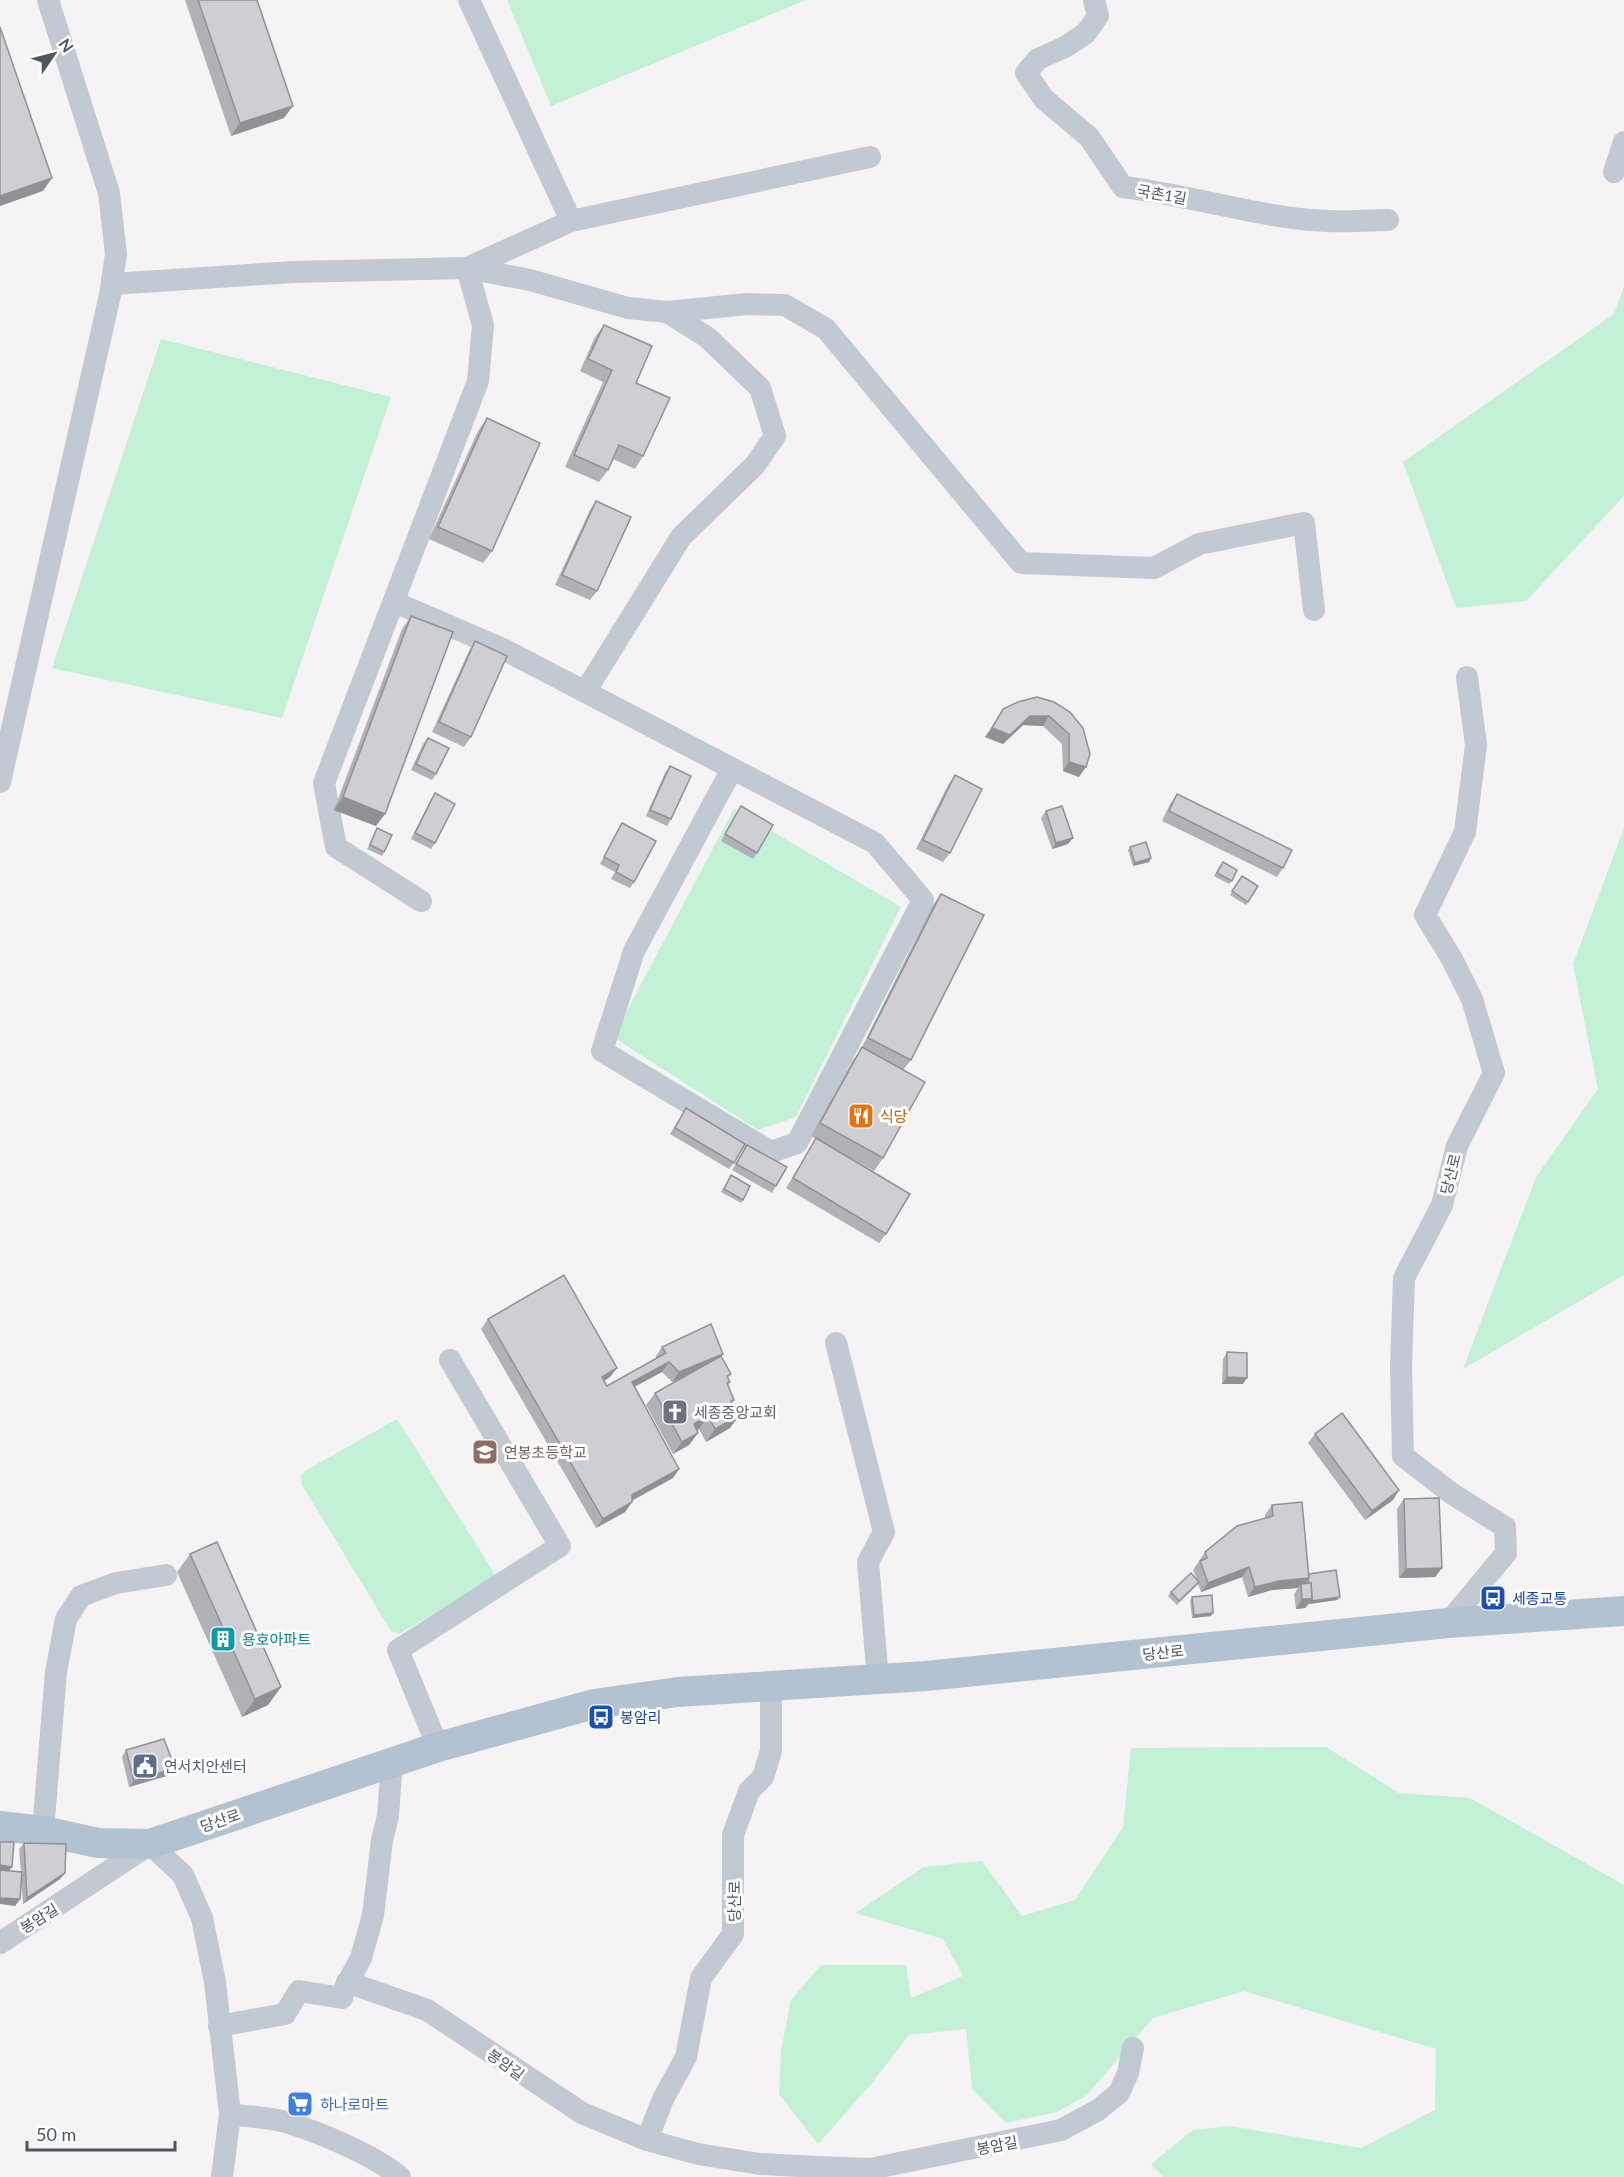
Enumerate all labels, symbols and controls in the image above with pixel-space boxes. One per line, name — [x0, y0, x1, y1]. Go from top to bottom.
north arrow — [24, 24, 84, 84]
text: N — [55, 35, 78, 56]
street label: 국촌1길 — [1136, 181, 1188, 207]
restaurant icon: 식당 — [846, 1101, 876, 1131]
place label: 식당 — [880, 1107, 908, 1125]
street label: 당산로 — [1436, 1152, 1464, 1196]
church icon: 세종중앙교회 — [660, 1397, 690, 1427]
place label: 세종중앙교회 — [694, 1403, 777, 1421]
school or university icon: 연봉초등학교 — [470, 1437, 500, 1467]
place label: 연봉초등학교 — [504, 1443, 587, 1461]
bus stop icon: 세종교통 — [1478, 1583, 1508, 1613]
place label: 세종교통 — [1512, 1589, 1567, 1607]
building icon: 용호아파트 — [208, 1624, 238, 1654]
place label: 용호아파트 — [242, 1630, 311, 1648]
street label: 당산로 — [1141, 1641, 1185, 1663]
bus stop icon: 봉암리 — [586, 1702, 616, 1732]
place label: 봉암리 — [620, 1708, 661, 1726]
public building icon: 연서치안센터 — [130, 1751, 160, 1781]
place label: 연서치안센터 — [164, 1757, 247, 1775]
street label: 당산로 — [197, 1805, 243, 1835]
street label: 당산로 — [725, 1880, 743, 1922]
street label: 봉암길 — [17, 1899, 61, 1937]
street label: 봉암길 — [484, 2045, 528, 2083]
supermarket icon: 하나로마트 — [285, 2089, 315, 2119]
place label: 하나로마트 — [320, 2095, 389, 2113]
scale bar — [27, 2114, 176, 2152]
text: 50 m — [36, 2123, 76, 2145]
street label: 봉암길 — [975, 2132, 1019, 2158]

